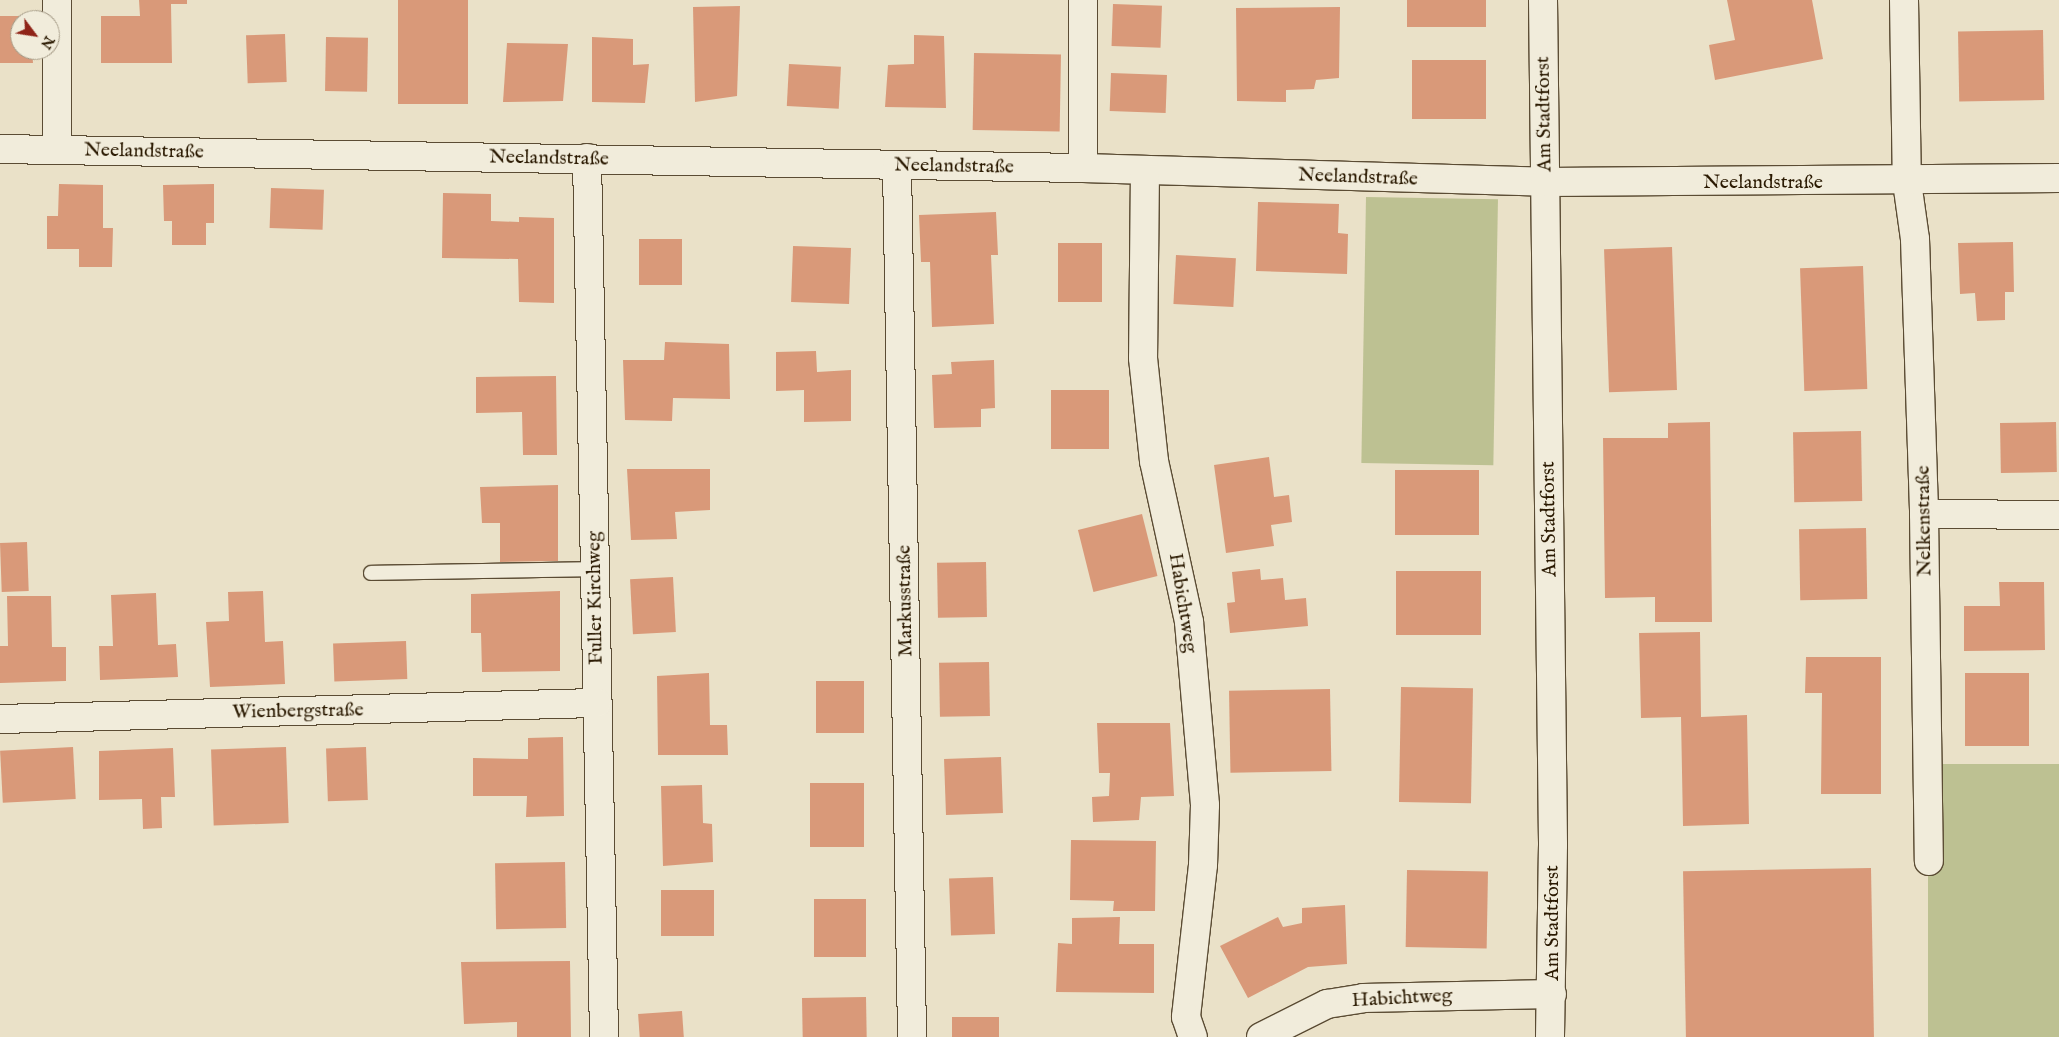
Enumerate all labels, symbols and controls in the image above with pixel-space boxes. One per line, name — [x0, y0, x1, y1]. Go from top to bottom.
north arrow — [10, 10, 60, 60]
text: N — [36, 32, 58, 52]
street label: Am Stadtforst — [1531, 56, 1557, 172]
street label: Neelandstraße — [84, 138, 204, 164]
street label: Neelandstraße — [489, 145, 609, 171]
street label: Neelandstraße — [894, 153, 1014, 179]
street label: Neelandstraße — [1298, 163, 1418, 191]
street label: Neelandstraße — [1703, 170, 1823, 194]
street label: Am Stadtforst — [1536, 461, 1562, 577]
street label: Nelkenstraße — [1911, 465, 1937, 577]
street label: Fuller Kirchweg — [582, 531, 608, 665]
street label: Markusstraße — [892, 545, 918, 657]
street label: Habichtweg — [1163, 551, 1203, 655]
street label: Wienbergstraße — [232, 698, 364, 724]
street label: Am Stadtforst — [1540, 865, 1564, 981]
street label: Habichtweg — [1351, 983, 1453, 1013]

